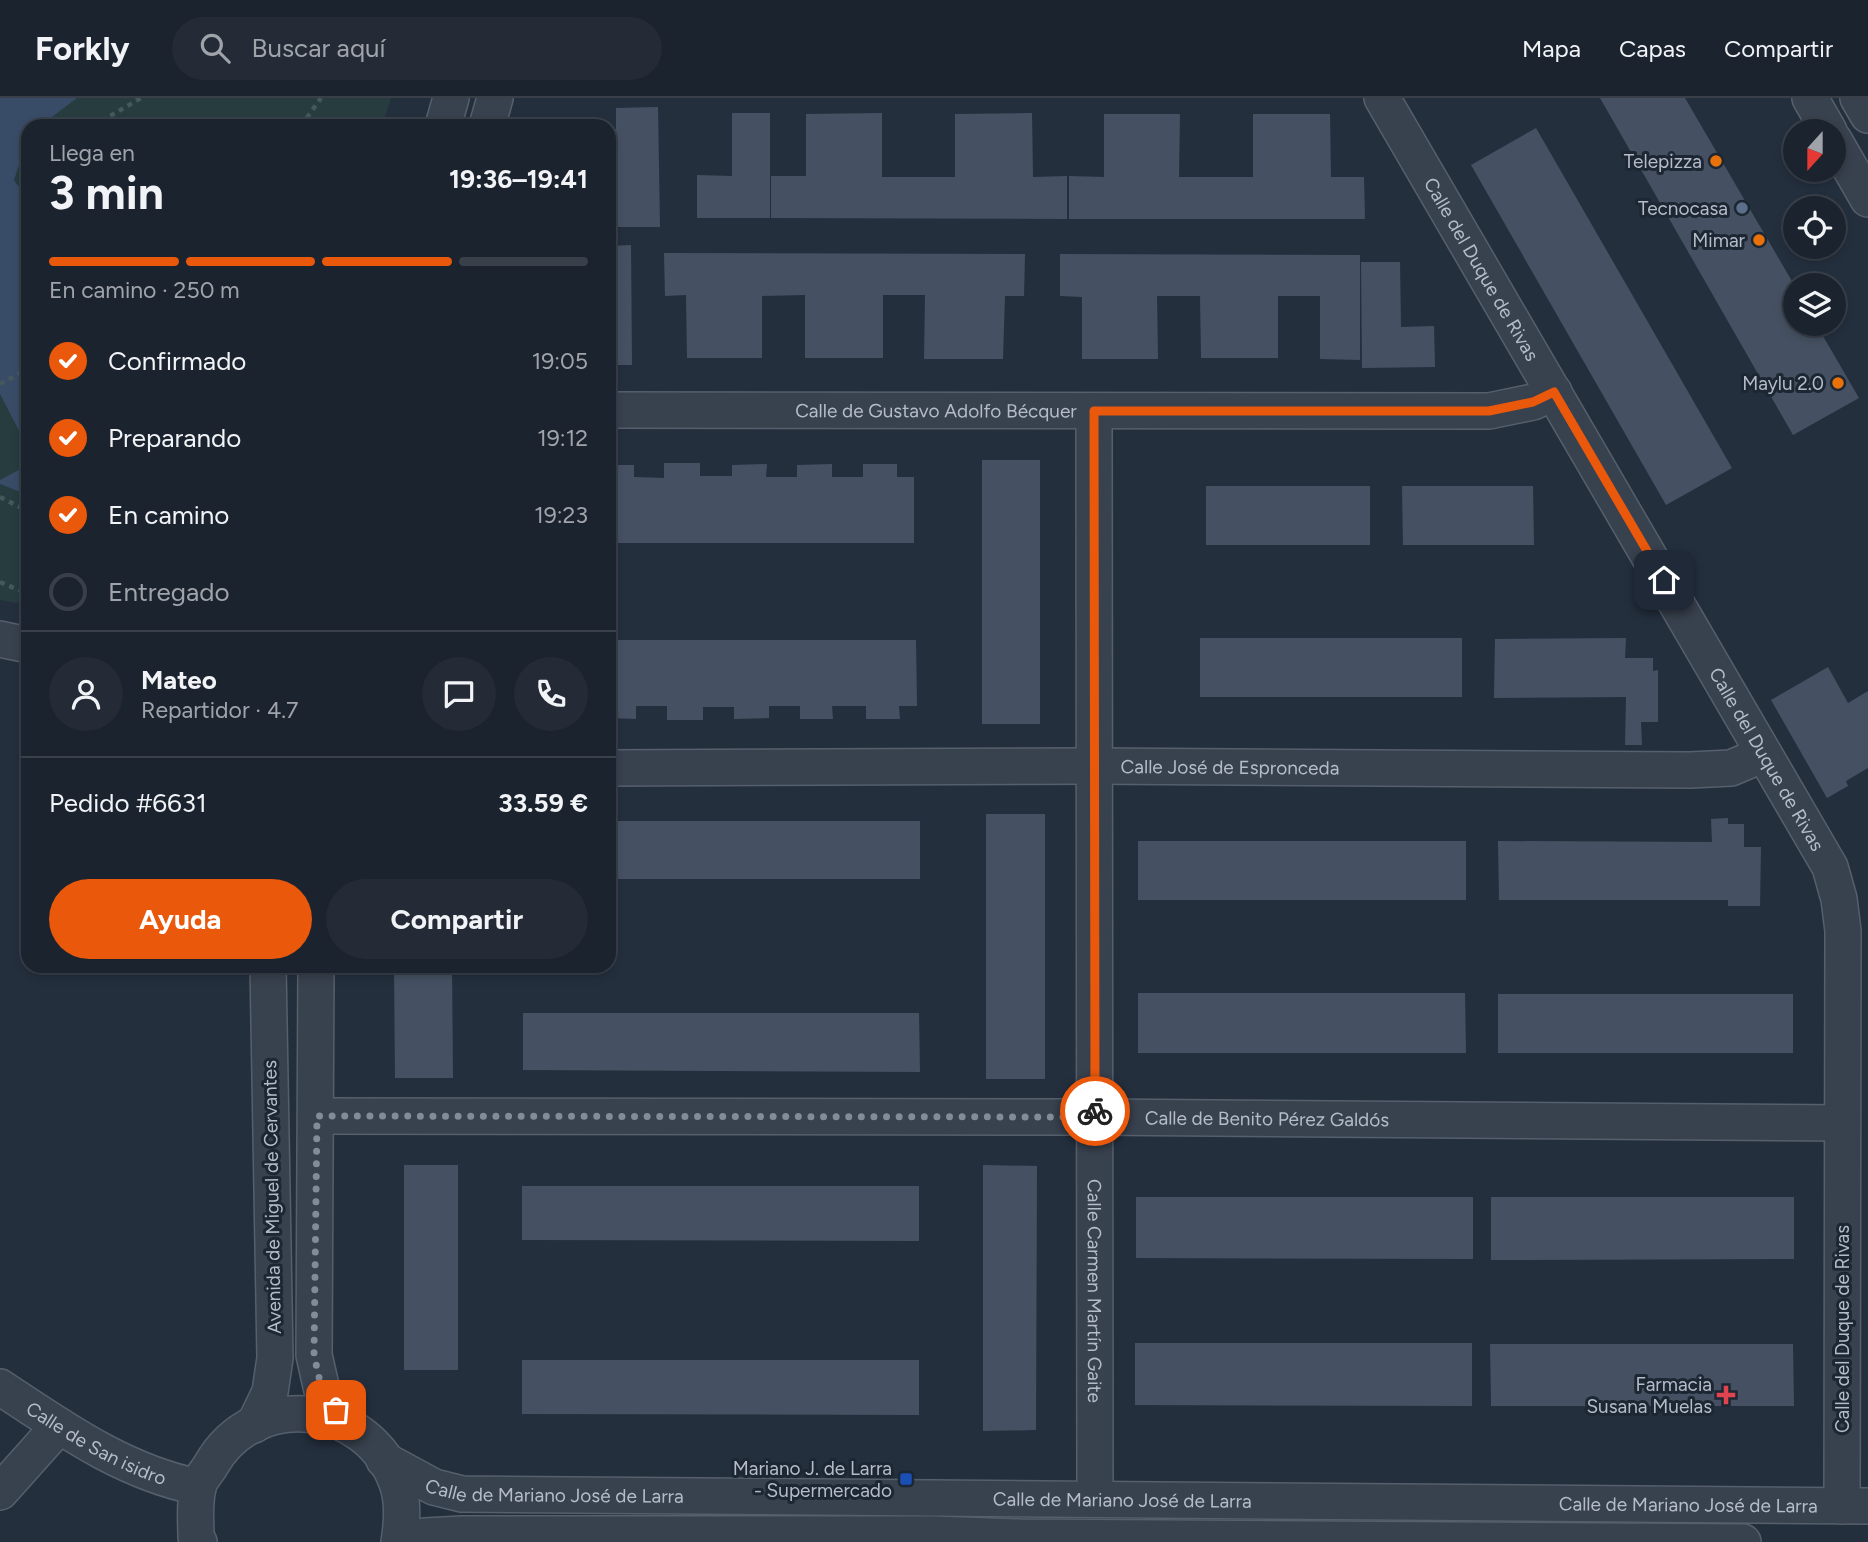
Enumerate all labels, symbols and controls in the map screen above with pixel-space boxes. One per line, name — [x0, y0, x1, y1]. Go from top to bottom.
search box — [172, 17, 662, 80]
text: Forkly — [35, 29, 130, 68]
icon: search — [196, 29, 234, 67]
text: Buscar aquí — [252, 32, 385, 64]
text: Mapa — [1522, 34, 1581, 63]
text: Capas — [1619, 34, 1686, 63]
text: Compartir — [1724, 34, 1833, 63]
north arrow — [1783, 119, 1846, 182]
map controls — [1783, 119, 1846, 336]
text: Llega en — [49, 139, 135, 167]
place label: Telepizza — [1624, 150, 1702, 173]
marker: Telepizza — [1708, 153, 1724, 169]
text: 19:36–19:41 — [449, 163, 588, 195]
text: 3 min — [49, 165, 164, 221]
street label: Calle del Duque de Rivas — [1419, 173, 1544, 365]
button: locate — [1783, 196, 1846, 259]
place label: Tecnocasa — [1638, 197, 1728, 220]
marker: Tecnocasa — [1734, 200, 1750, 216]
place label: Mimar — [1692, 229, 1746, 252]
marker: Mimar — [1751, 232, 1767, 248]
button: layers — [1783, 273, 1846, 336]
text: En camino · 250 m — [49, 276, 240, 304]
icon: check — [49, 342, 87, 380]
text: Confirmado — [108, 345, 246, 377]
text: 19:05 — [532, 347, 588, 375]
place label: Maylu 2.0 — [1742, 372, 1824, 395]
marker: Maylu 2.0 — [1830, 375, 1846, 391]
street label: Calle de Gustavo Adolfo Bécquer — [795, 399, 1077, 422]
icon: check — [49, 419, 87, 457]
text: Preparando — [108, 422, 241, 454]
text: 19:12 — [537, 424, 588, 452]
icon: check — [49, 496, 87, 534]
text: En camino — [108, 499, 229, 531]
text: 19:23 — [534, 501, 588, 529]
pin — [1634, 550, 1694, 610]
icon: home — [1645, 561, 1683, 599]
text: Entregado — [108, 576, 230, 608]
button: person — [49, 657, 123, 731]
button: chat — [422, 657, 496, 731]
button: phone — [514, 657, 588, 731]
street label: Calle del Duque de Rivas — [1705, 663, 1830, 855]
text: Mateo — [141, 664, 217, 696]
text: Repartidor · 4.7 — [141, 696, 298, 724]
street label: Calle José de Espronceda — [1121, 755, 1339, 779]
text: Pedido #6631 — [49, 787, 207, 819]
text: 33.59 € — [498, 787, 588, 819]
button: Ayuda — [49, 879, 312, 959]
button: Compartir — [326, 879, 588, 959]
street label: Avenida de Miguel de Cervantes — [258, 1060, 286, 1334]
courier — [1060, 1076, 1130, 1146]
icon: bike — [1076, 1092, 1114, 1130]
street label: Calle de Benito Pérez Galdós — [1145, 1106, 1389, 1131]
street label: Calle Carmen Martín Gaite — [1083, 1179, 1106, 1403]
street label: Calle del Duque de Rivas — [1831, 1225, 1854, 1433]
place label: Farmacia Susana Muelas — [1586, 1373, 1712, 1418]
pin — [306, 1380, 366, 1440]
marker: Farmacia Susana Muelas — [1718, 1387, 1734, 1403]
icon: bag — [317, 1391, 355, 1429]
street label: Calle de San isidro — [22, 1396, 169, 1490]
place label: Mariano J. de Larra - Supermercado — [733, 1457, 892, 1502]
marker: Mariano J. de Larra - Supermercado — [898, 1471, 914, 1487]
street label: Calle de Mariano José de Larra — [421, 1473, 684, 1507]
street label: Calle de Mariano José de Larra — [993, 1487, 1252, 1512]
street label: Calle de Mariano José de Larra — [1559, 1492, 1818, 1517]

